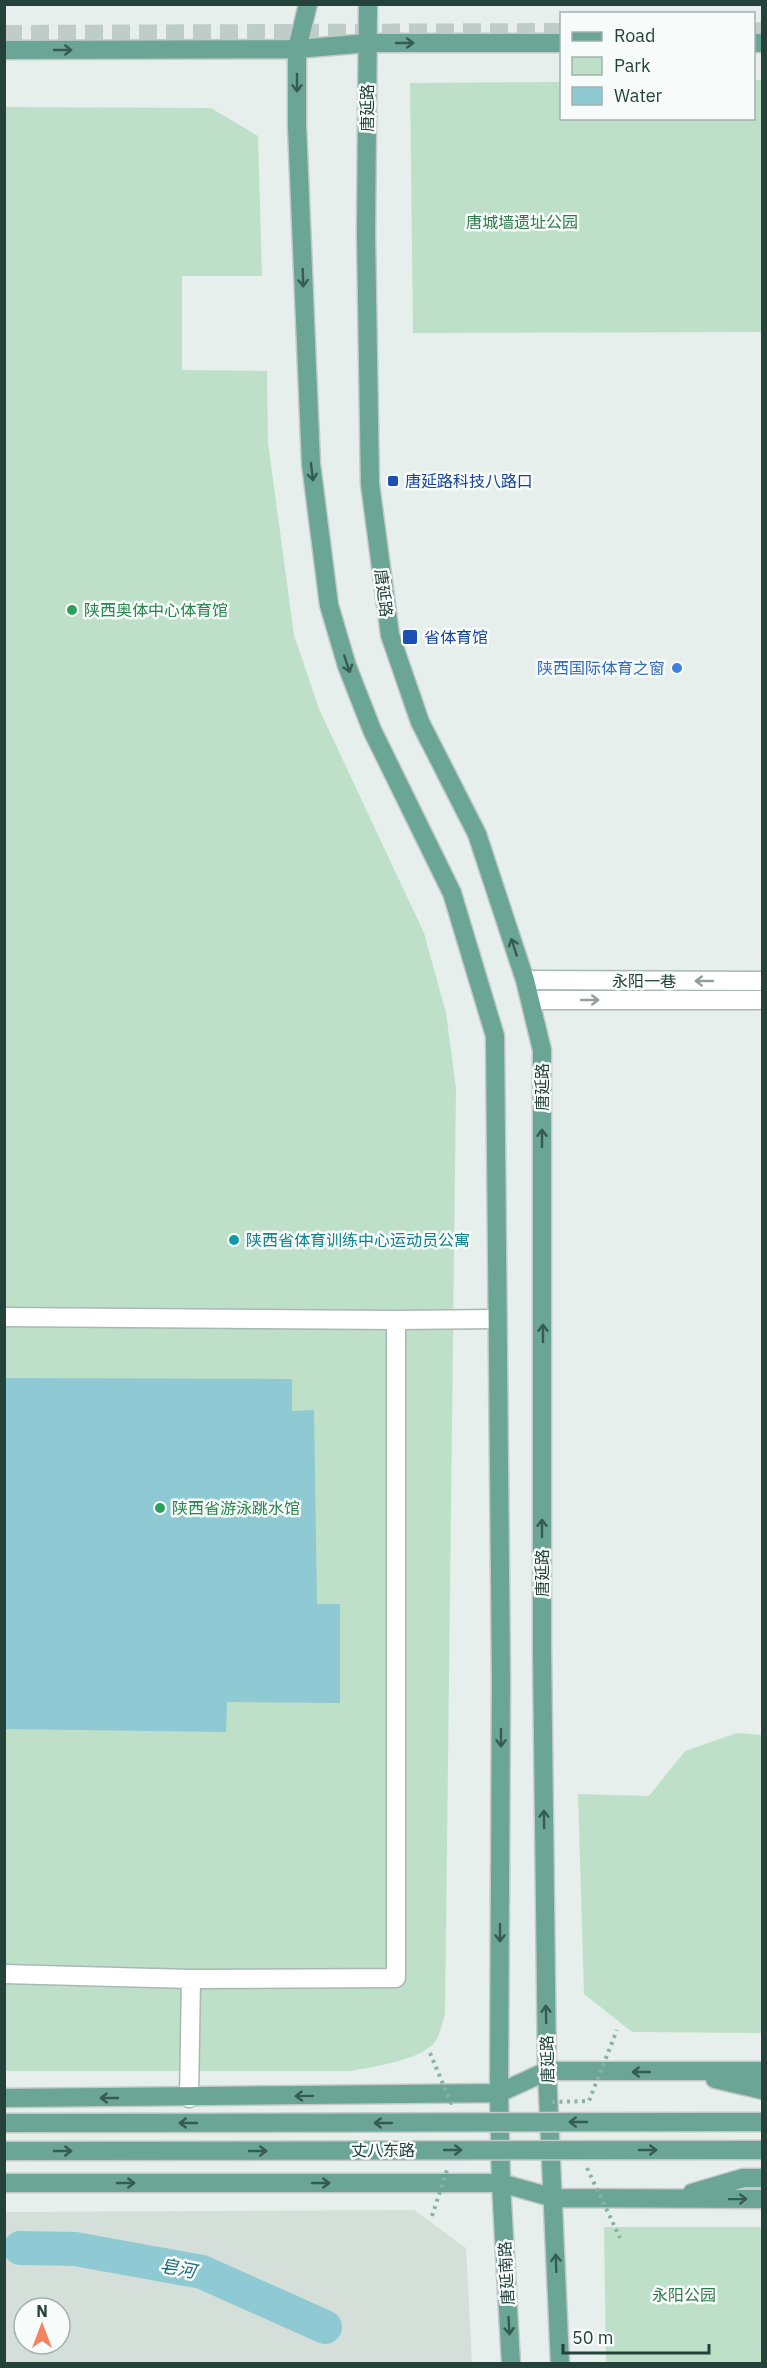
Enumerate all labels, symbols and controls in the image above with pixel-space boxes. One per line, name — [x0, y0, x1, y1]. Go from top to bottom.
legend — [560, 12, 755, 120]
text: Road — [614, 24, 655, 47]
one-way arrow — [394, 37, 414, 49]
one-way arrow — [52, 44, 72, 56]
text: Park — [614, 54, 651, 77]
one-way arrow — [291, 72, 303, 92]
street label: 唐延路 — [357, 84, 377, 132]
text: Water — [614, 84, 663, 107]
park label: 唐城墙遗址公园 — [466, 212, 578, 232]
one-way arrow — [297, 267, 309, 287]
one-way arrow — [306, 462, 317, 482]
place label: 唐延路科技八路口 — [405, 471, 533, 491]
marker: 唐延路科技八路口 — [386, 474, 400, 488]
street label: 唐延路 — [371, 568, 397, 618]
place label: 陕西奥体中心体育馆 — [84, 600, 228, 620]
marker: 陕西奥体中心体育馆 — [65, 603, 79, 617]
place label: 省体育馆 — [424, 627, 488, 647]
marker: 省体育馆 — [401, 628, 419, 646]
one-way arrow — [342, 654, 353, 673]
place label: 陕西国际体育之窗 — [537, 658, 665, 678]
marker: 陕西国际体育之窗 — [670, 661, 684, 675]
one-way arrow — [508, 938, 519, 957]
street label: 永阳一巷 — [612, 971, 676, 991]
one-way arrow — [695, 975, 715, 987]
one-way arrow — [579, 994, 599, 1006]
street label: 唐延路 — [532, 1063, 552, 1111]
one-way arrow — [536, 1128, 548, 1148]
place label: 陕西省体育训练中心运动员公寓 — [246, 1230, 470, 1250]
marker: 陕西省体育训练中心运动员公寓 — [227, 1233, 241, 1247]
one-way arrow — [537, 1323, 549, 1343]
place label: 陕西省游泳跳水馆 — [172, 1498, 300, 1518]
marker: 陕西省游泳跳水馆 — [153, 1501, 167, 1515]
one-way arrow — [536, 1518, 548, 1538]
street label: 唐延路 — [532, 1549, 552, 1597]
one-way arrow — [495, 1728, 506, 1748]
one-way arrow — [538, 1810, 550, 1830]
one-way arrow — [494, 1923, 505, 1943]
one-way arrow — [540, 2005, 552, 2025]
street label: 唐延路 — [537, 2035, 557, 2083]
one-way arrow — [632, 2066, 652, 2078]
one-way arrow — [294, 2090, 314, 2102]
one-way arrow — [99, 2092, 119, 2104]
one-way arrow — [569, 2116, 589, 2128]
one-way arrow — [179, 2117, 199, 2129]
one-way arrow — [374, 2117, 394, 2129]
street label: 丈八东路 — [351, 2140, 415, 2160]
one-way arrow — [442, 2144, 462, 2156]
one-way arrow — [637, 2144, 657, 2156]
one-way arrow — [52, 2145, 72, 2157]
one-way arrow — [247, 2145, 267, 2157]
one-way arrow — [115, 2177, 135, 2189]
one-way arrow — [310, 2177, 330, 2189]
one-way arrow — [728, 2193, 748, 2205]
street label: 唐延南路 — [494, 2241, 518, 2305]
water label: 皂河 — [158, 2253, 201, 2283]
one-way arrow — [551, 2254, 562, 2274]
park label: 永阳公园 — [652, 2285, 716, 2305]
north arrow — [12, 2296, 72, 2356]
text: N — [36, 2301, 48, 2321]
one-way arrow — [503, 2315, 514, 2335]
scale bar — [563, 2317, 708, 2355]
text: 50 m — [572, 2326, 614, 2349]

